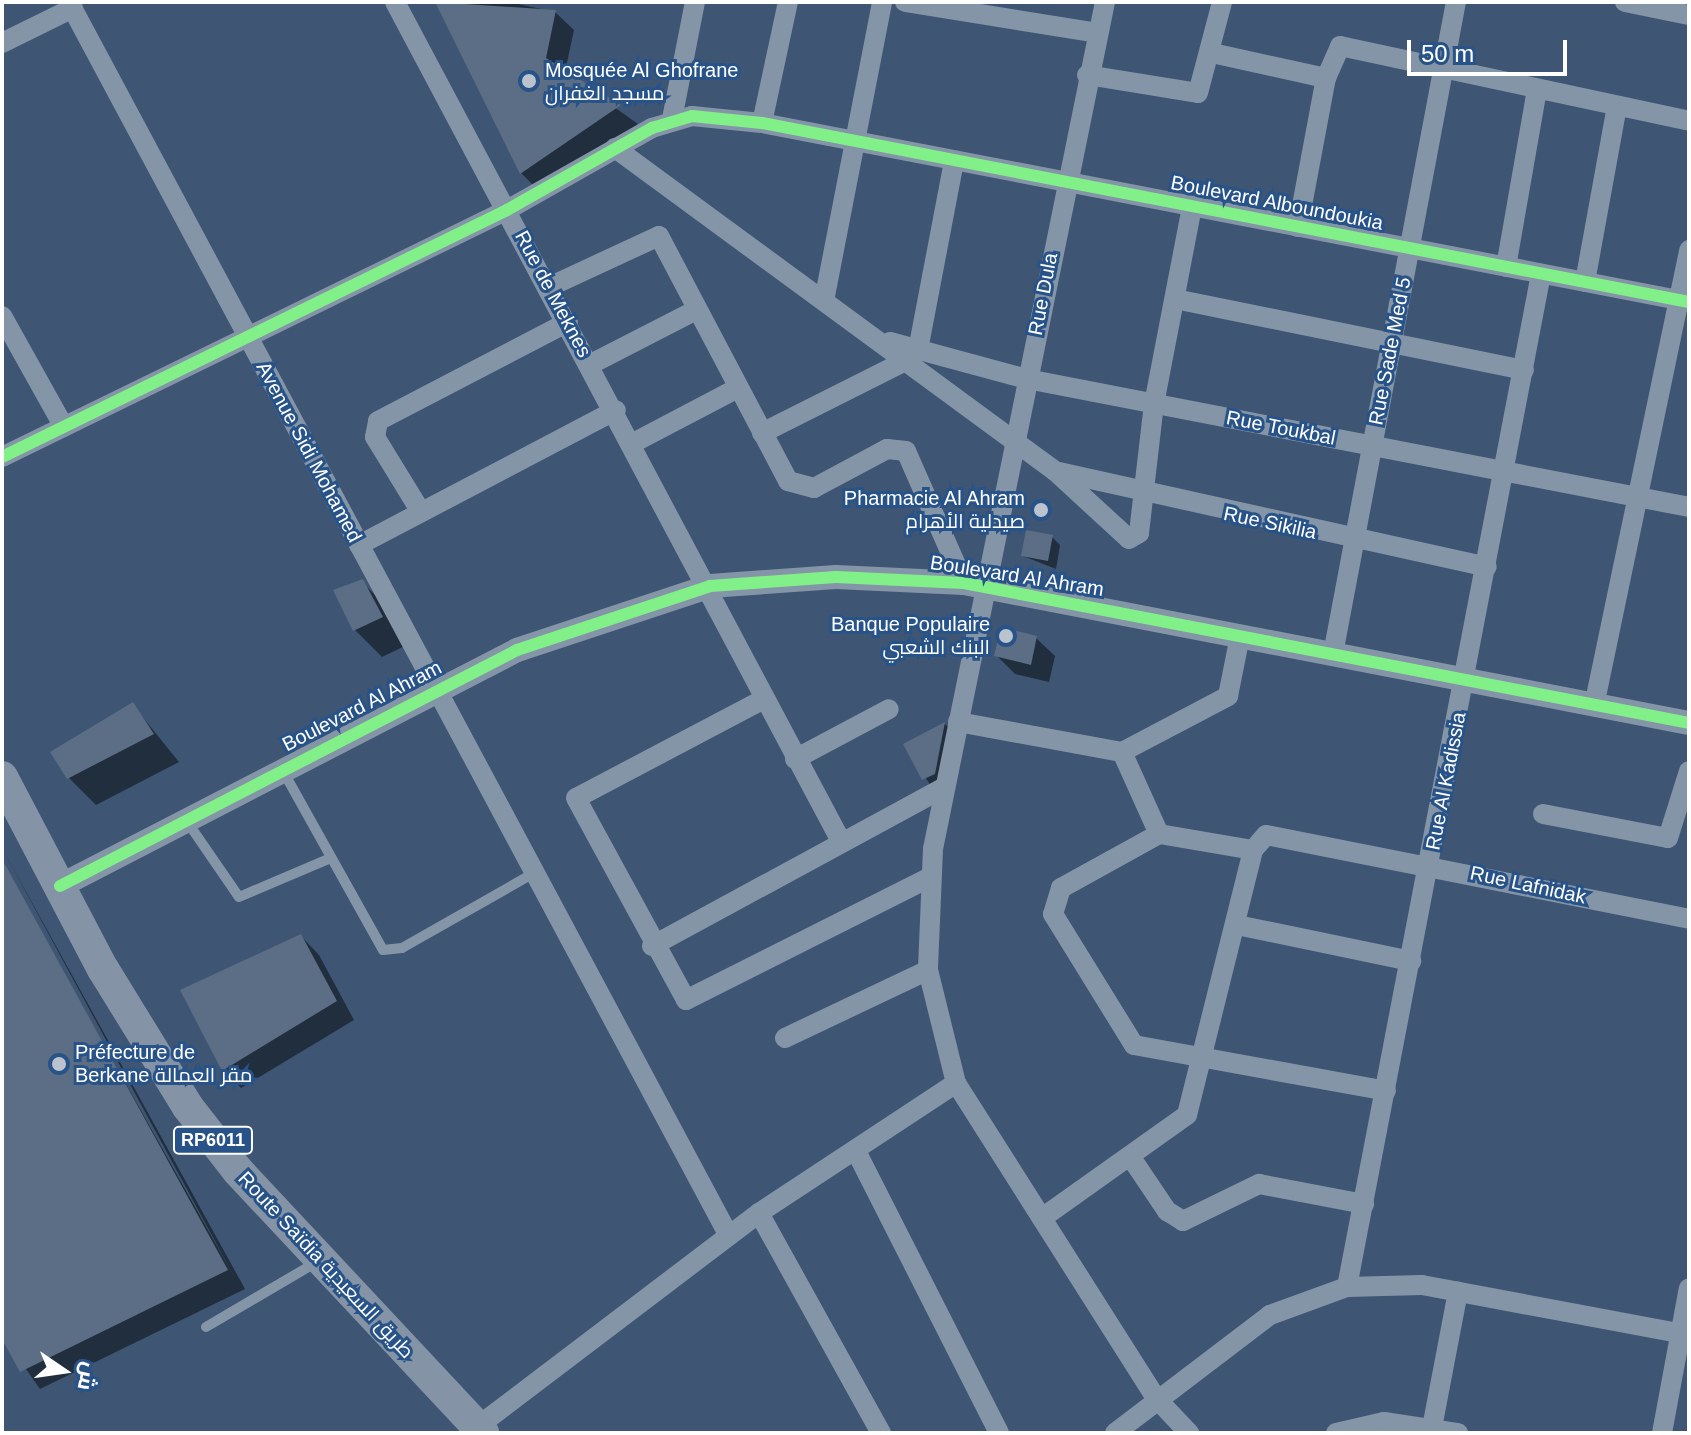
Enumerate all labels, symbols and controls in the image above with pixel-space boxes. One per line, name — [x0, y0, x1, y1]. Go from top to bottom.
scale bar — [1411, 24, 1571, 74]
text: 50 m — [1421, 40, 1474, 67]
place label: Mosquée Al Ghofrane مسجد الغفران — [545, 58, 740, 105]
marker: Mosquée Al Ghofrane مسجد الغفران — [520, 72, 538, 90]
street label: Boulevard Alboundoukia — [1168, 171, 1386, 235]
street label: Rue de Meknes — [510, 227, 596, 361]
street label: Rue Dula — [1023, 251, 1063, 337]
street label: Rue Sade Med 5 — [1364, 275, 1416, 427]
street label: Avenue Sidi Mohamed — [251, 358, 367, 546]
street label: Rue Toukbal — [1224, 406, 1338, 450]
place label: Pharmacie Al Ahram صيدلية الأهرام — [842, 486, 1025, 533]
marker: Pharmacie Al Ahram صيدلية الأهرام — [1032, 501, 1050, 519]
street label: Rue Sikilia — [1221, 501, 1319, 545]
street label: Boulevard Al Ahram — [927, 550, 1107, 602]
place label: Banque Populaire البنك الشعبي — [831, 612, 990, 659]
marker: Banque Populaire البنك الشعبي — [997, 627, 1015, 645]
street label: Boulevard Al Ahram — [277, 655, 447, 757]
street label: Rue Al Kadissia — [1421, 709, 1471, 853]
street label: Rue Lafnidak — [1468, 861, 1588, 909]
place label: Préfecture de Berkane مقر العمالة — [75, 1040, 252, 1087]
marker: Préfecture de Berkane مقر العمالة — [50, 1055, 68, 1073]
road number: RP6011 — [171, 1126, 255, 1154]
street label: Route Saïdia طريق السعيدية — [233, 1167, 419, 1363]
north arrow — [24, 1331, 104, 1411]
text: ش — [73, 1360, 103, 1393]

